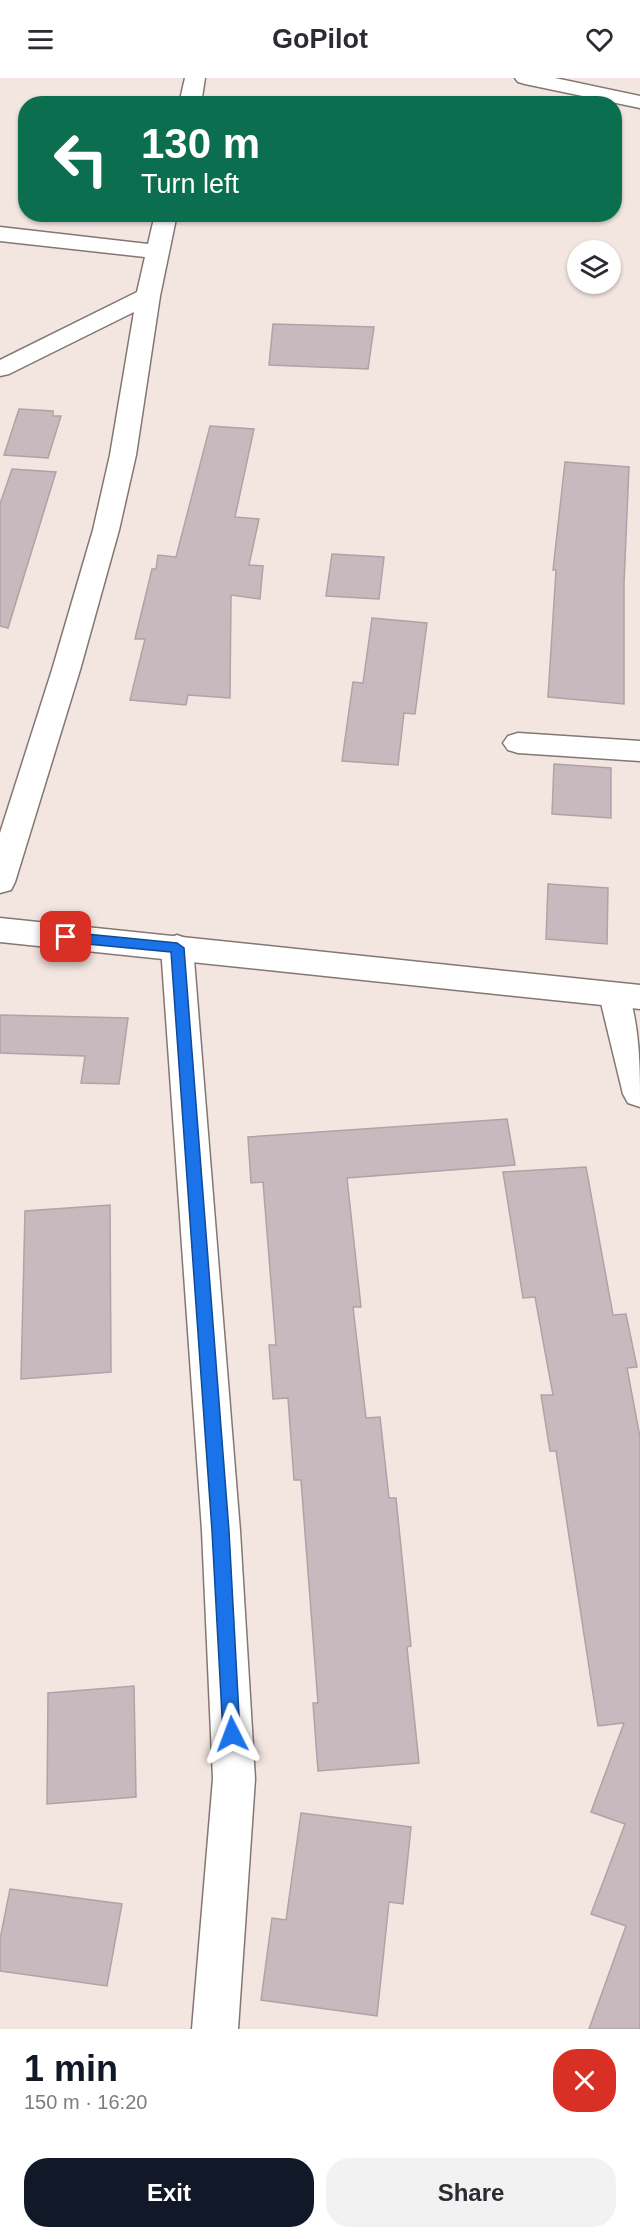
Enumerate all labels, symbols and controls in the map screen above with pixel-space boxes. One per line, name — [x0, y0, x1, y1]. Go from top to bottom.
icon: menu — [24, 23, 57, 56]
icon: heart — [583, 23, 616, 56]
text: GoPilot — [272, 24, 368, 54]
icon: left — [42, 120, 120, 198]
text: 130 m — [141, 120, 260, 167]
text: Turn left — [141, 169, 239, 199]
map controls — [567, 240, 621, 294]
button: layers — [567, 240, 621, 294]
pin — [40, 911, 91, 962]
icon: arrive — [49, 920, 82, 953]
position arrow — [200, 1702, 264, 1766]
text: 1 min — [24, 2048, 118, 2089]
button: close — [553, 2049, 616, 2112]
text: 150 m · 16:20 — [24, 2091, 147, 2113]
button: Exit — [24, 2158, 314, 2227]
button: Share — [326, 2158, 616, 2227]

